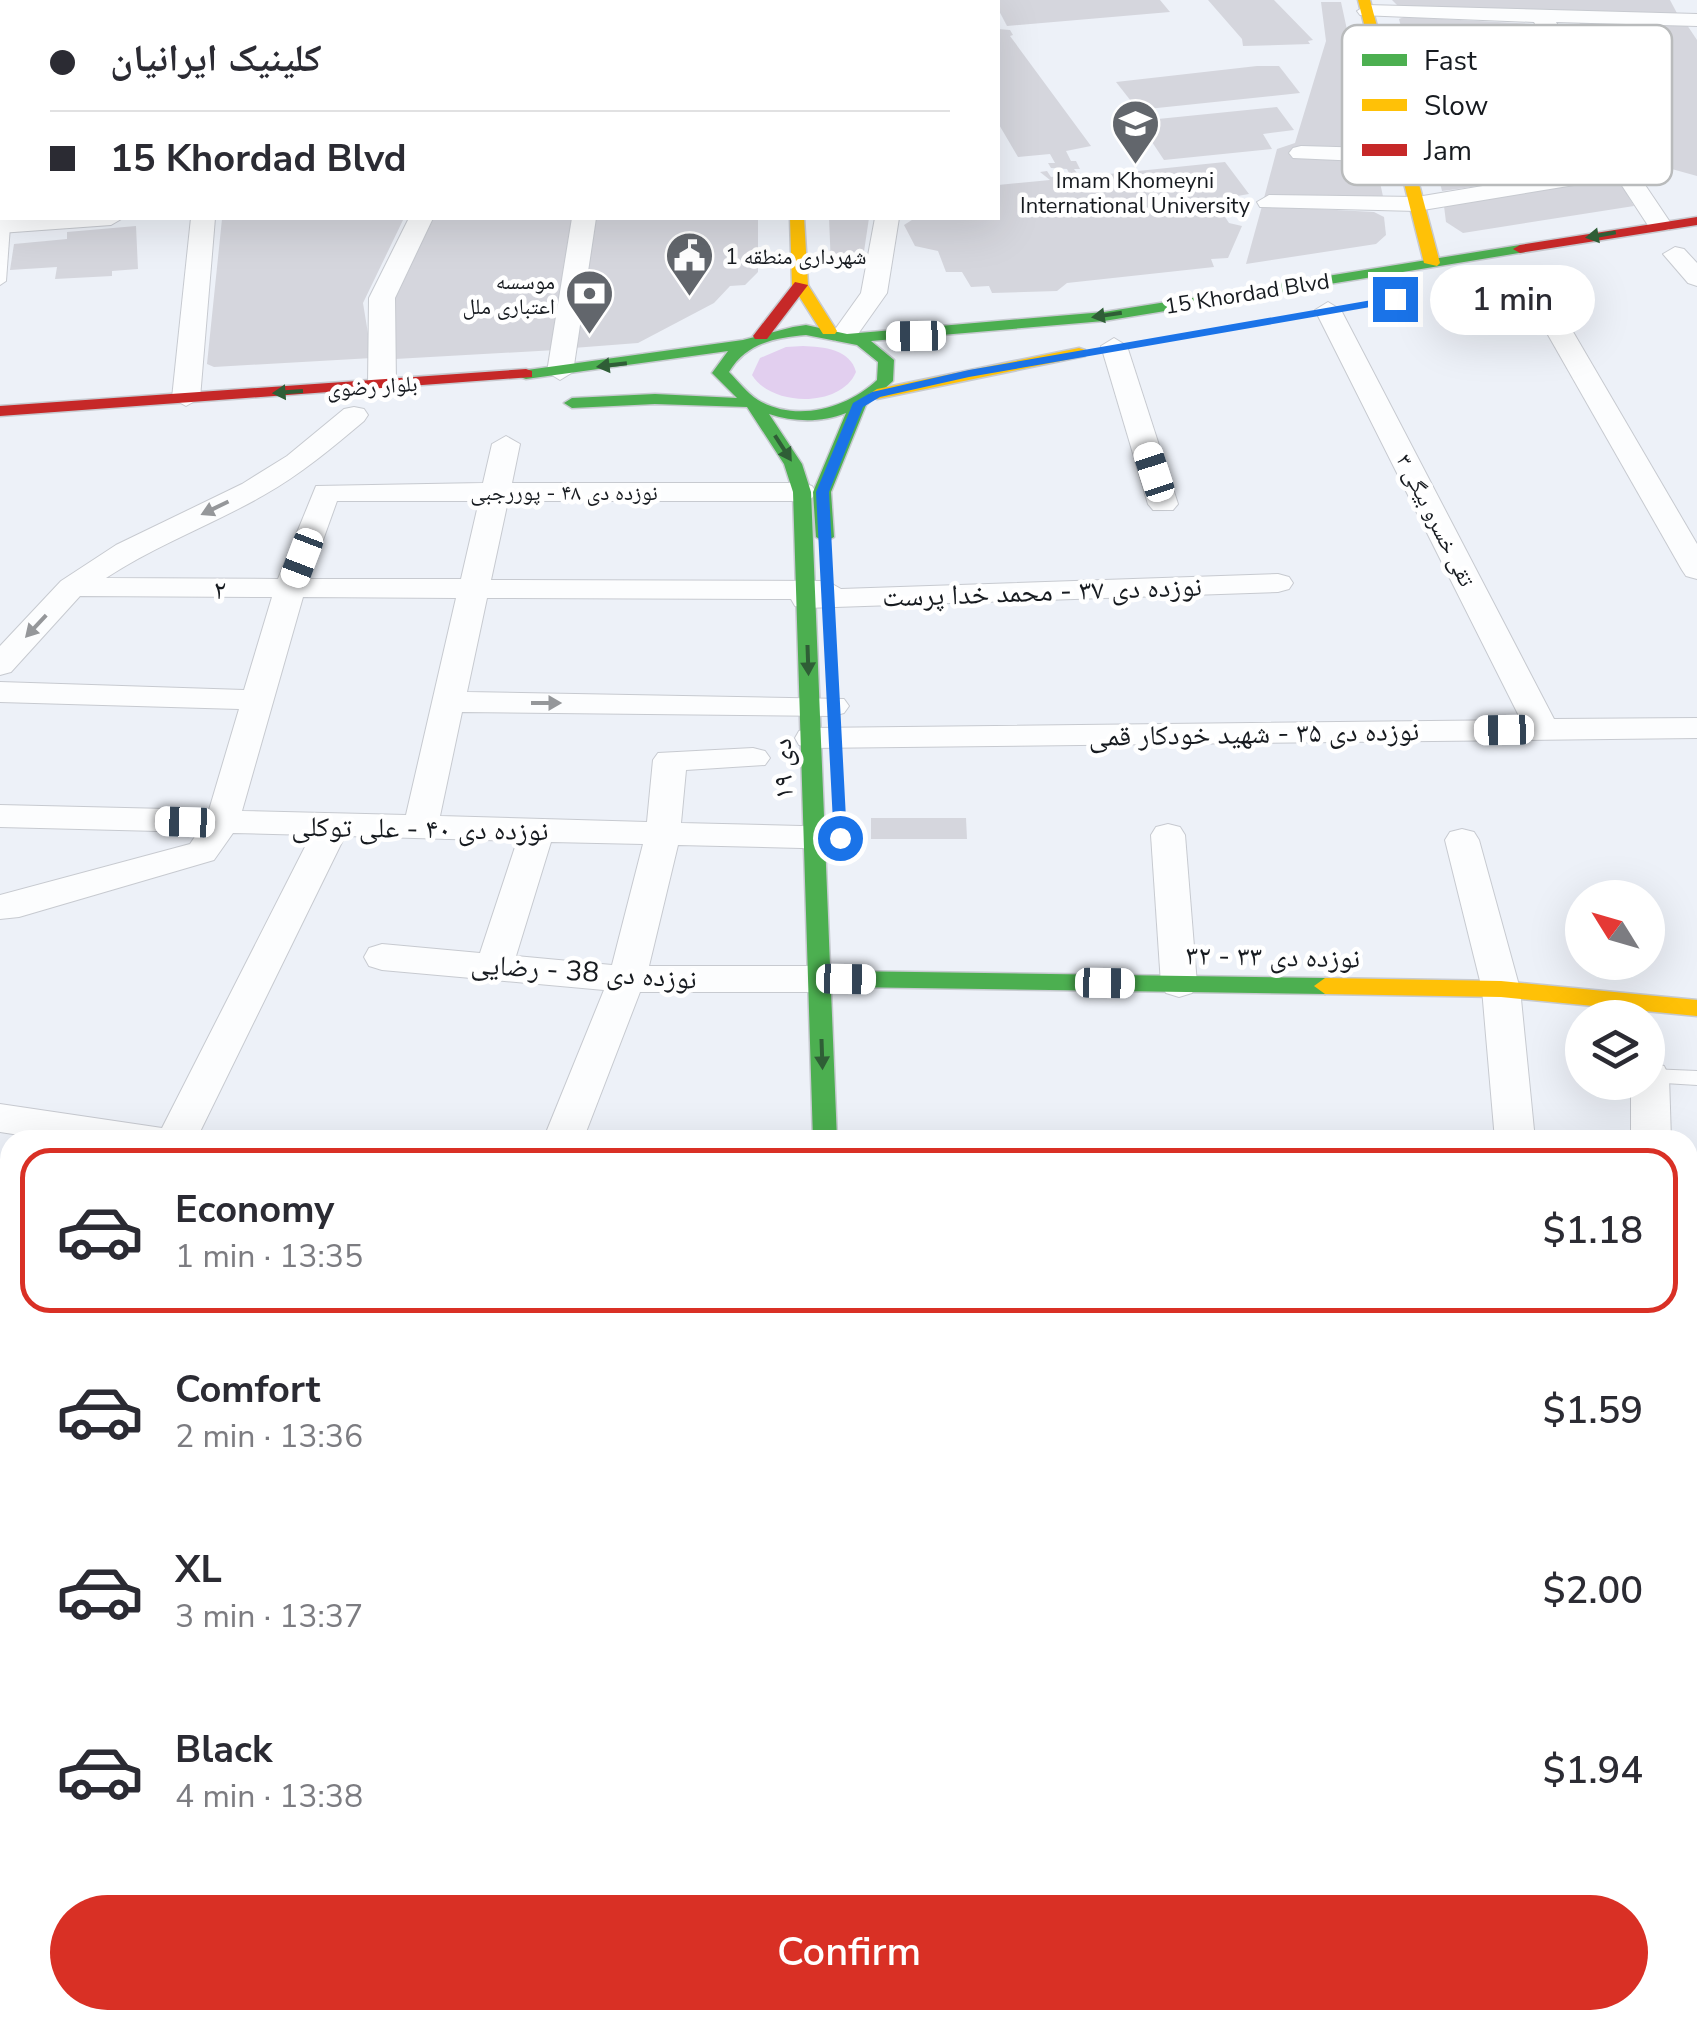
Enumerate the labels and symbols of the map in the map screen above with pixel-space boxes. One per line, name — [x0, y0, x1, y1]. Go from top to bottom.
legend — [1342, 25, 1672, 185]
text: Fast — [1424, 42, 1477, 80]
text: Slow — [1424, 87, 1488, 125]
school or university icon: Imam Khomeyni International University — [1109, 98, 1161, 166]
text: Jam — [1423, 132, 1472, 170]
place label: Imam Khomeyni International University — [1020, 166, 1251, 221]
one-way arrow — [1584, 228, 1616, 243]
public building icon: شهرداری منطقه 1 — [664, 230, 716, 298]
place label: شهرداری منطقه 1 — [725, 242, 866, 272]
callout: 1 min — [1430, 264, 1595, 334]
street label: 15 Khordad Blvd — [1163, 266, 1332, 322]
place label: موسسه اعتباری ملل — [463, 267, 555, 322]
bank icon: موسسه اعتباری ملل — [564, 268, 616, 336]
route end — [1373, 277, 1418, 322]
one-way arrow — [1091, 308, 1122, 324]
car — [886, 320, 946, 352]
one-way arrow — [595, 357, 627, 373]
street label: بلوار رضوی — [326, 369, 418, 405]
one-way arrow — [271, 384, 303, 400]
one-way arrow — [774, 435, 792, 462]
car — [1130, 439, 1178, 505]
street label: ۳ تقی خسرو بیگی — [1389, 449, 1482, 592]
street label: نوزده دی ۴۸ - پوررجبی — [470, 478, 658, 508]
one-way arrow — [201, 499, 230, 516]
car — [277, 525, 327, 591]
street label: نوزده دی ۳۷ - محمد خدا پرست — [881, 567, 1203, 617]
street label: ۲ — [213, 571, 227, 609]
one-way arrow — [25, 614, 48, 638]
one-way arrow — [801, 644, 817, 676]
one-way arrow — [531, 695, 563, 711]
street label: نوزده دی ۳۵ - شهید خودکار قمی — [1088, 712, 1420, 756]
car — [1474, 714, 1534, 746]
street label: ۱۹ دی — [763, 738, 803, 800]
car — [154, 806, 216, 838]
street label: نوزده دی ۴۰ - علی توکلی — [291, 808, 549, 850]
route start — [818, 816, 863, 861]
north arrow — [1565, 880, 1665, 980]
street label: ۳۲ - نوزده دی ۳۳ — [1185, 936, 1361, 978]
street label: نوزده دی 38 - رضایی — [470, 945, 698, 999]
car — [816, 963, 876, 995]
car — [1075, 967, 1135, 999]
one-way arrow — [815, 1039, 831, 1071]

